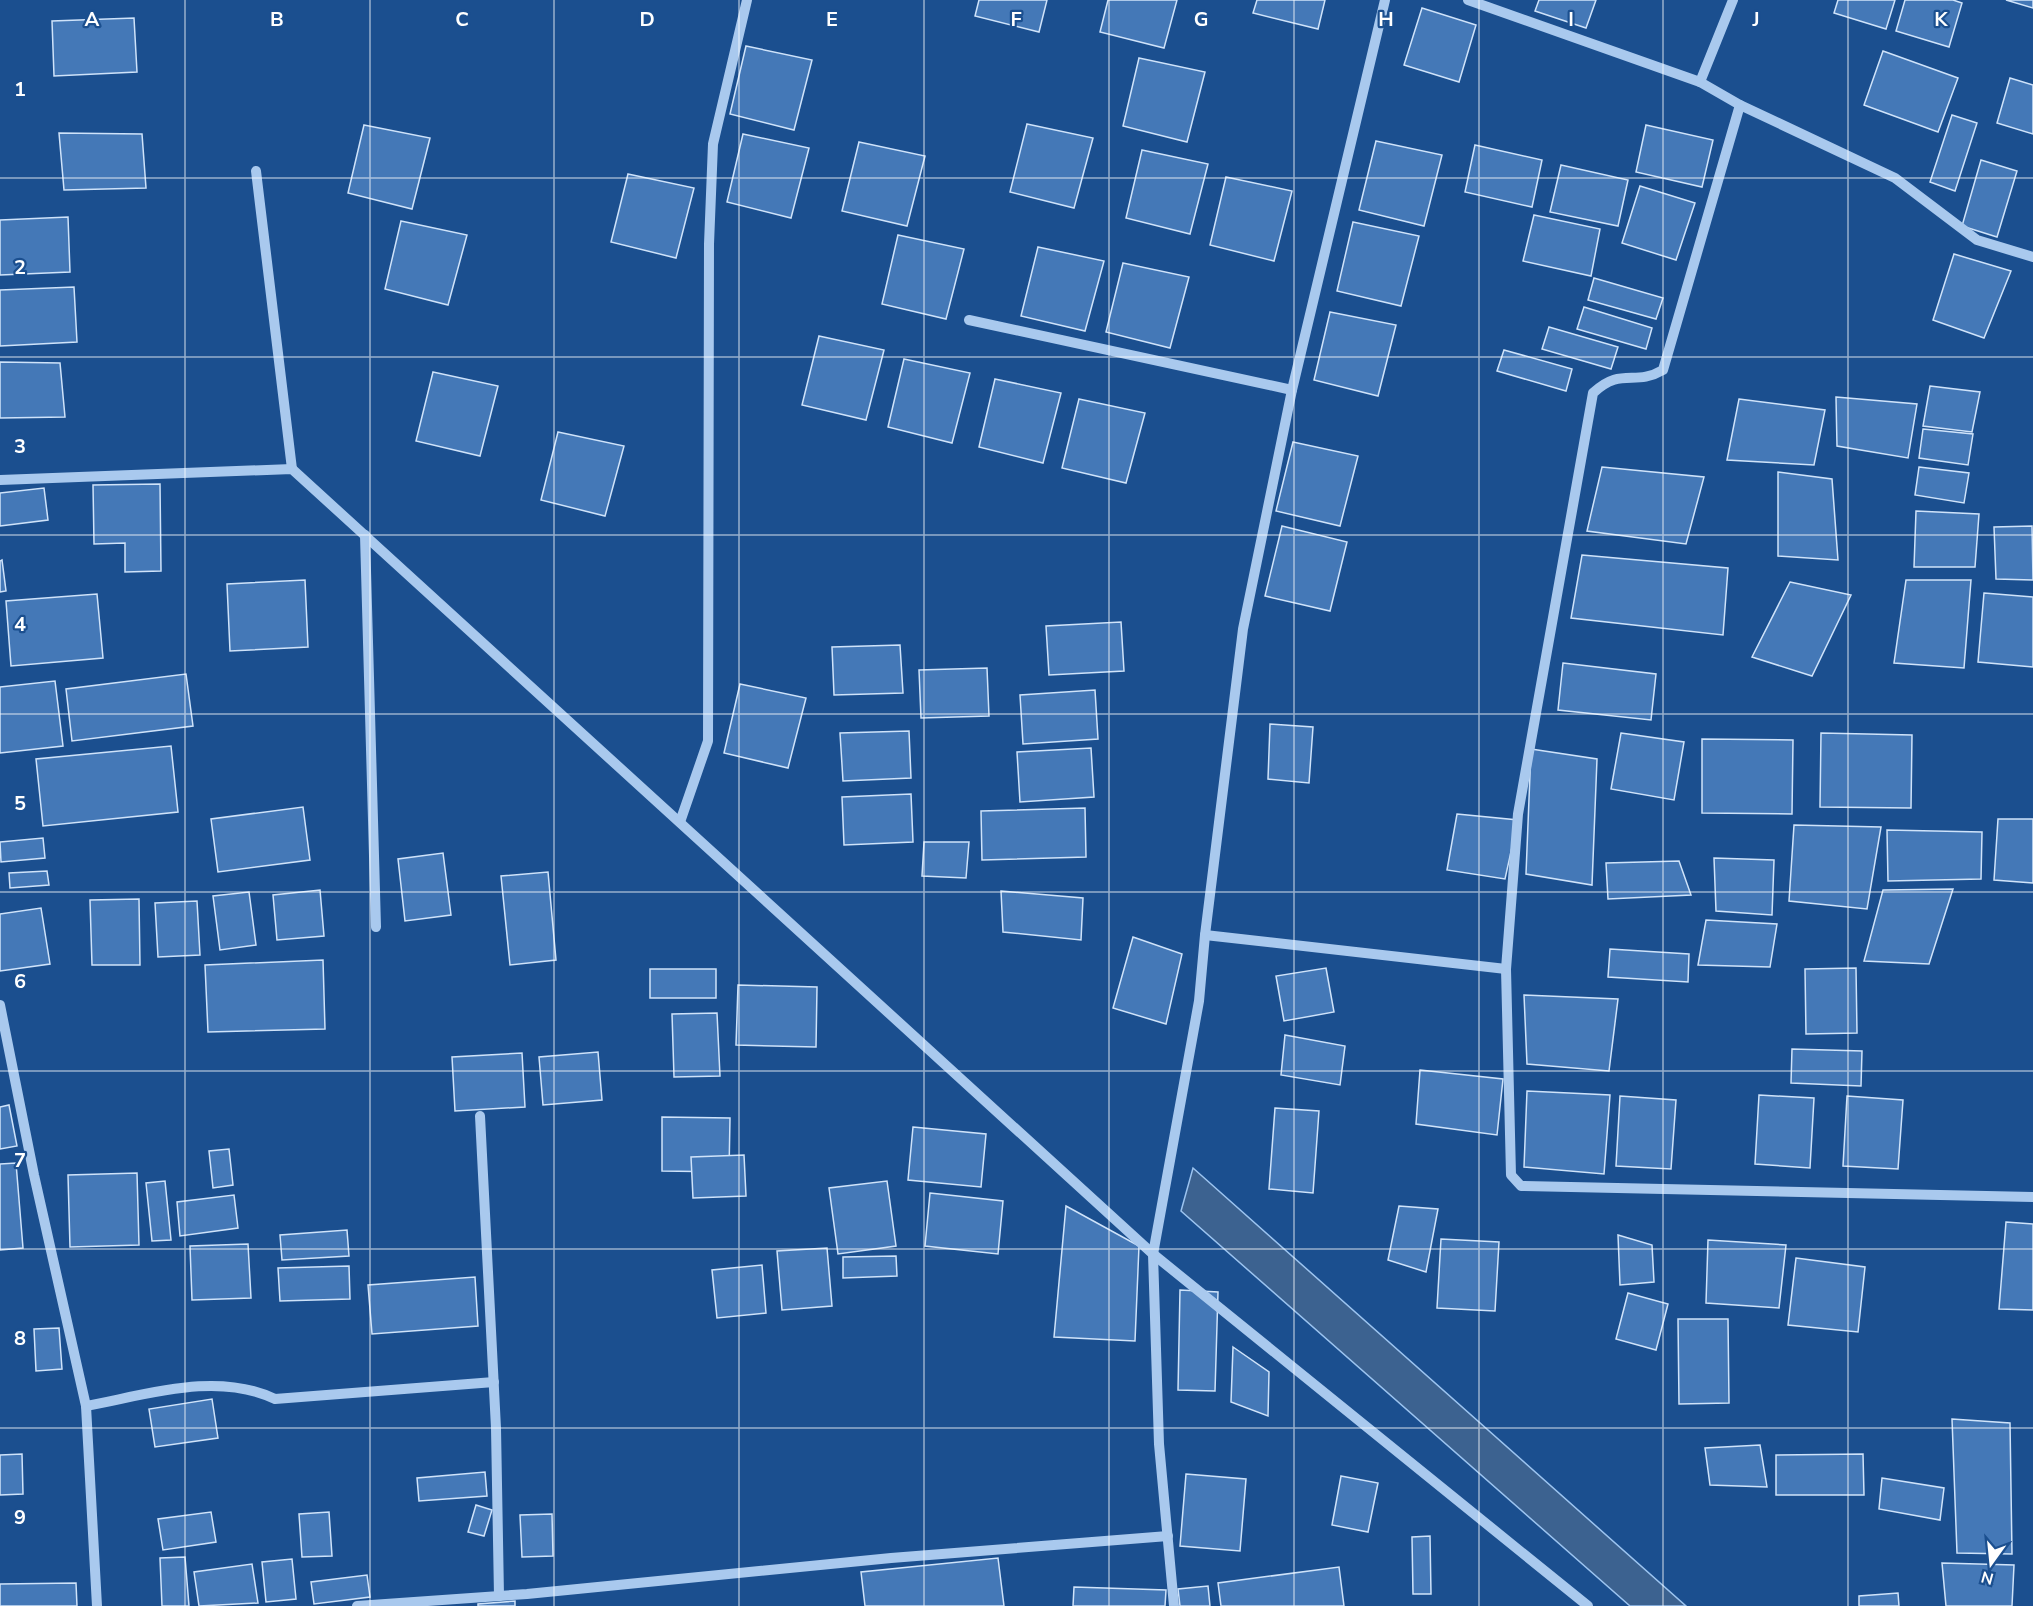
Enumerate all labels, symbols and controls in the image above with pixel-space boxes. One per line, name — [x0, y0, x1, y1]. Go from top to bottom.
text: A — [85, 6, 100, 33]
text: B — [270, 6, 284, 33]
text: C — [455, 6, 469, 33]
text: D — [639, 6, 655, 33]
text: E — [826, 6, 838, 33]
text: F — [1010, 6, 1022, 33]
text: G — [1194, 6, 1208, 33]
text: H — [1378, 6, 1394, 33]
text: I — [1568, 6, 1574, 33]
text: J — [1751, 6, 1760, 33]
text: K — [1934, 6, 1948, 33]
text: 1 — [14, 76, 26, 103]
text: 2 — [14, 254, 26, 281]
text: 3 — [14, 433, 26, 460]
text: 4 — [14, 611, 26, 638]
text: 5 — [14, 790, 26, 817]
text: 6 — [14, 968, 26, 995]
text: 7 — [14, 1147, 26, 1174]
text: 8 — [14, 1325, 26, 1352]
text: 9 — [14, 1504, 26, 1531]
north arrow — [1961, 1534, 2021, 1594]
text: N — [1979, 1565, 1996, 1590]

